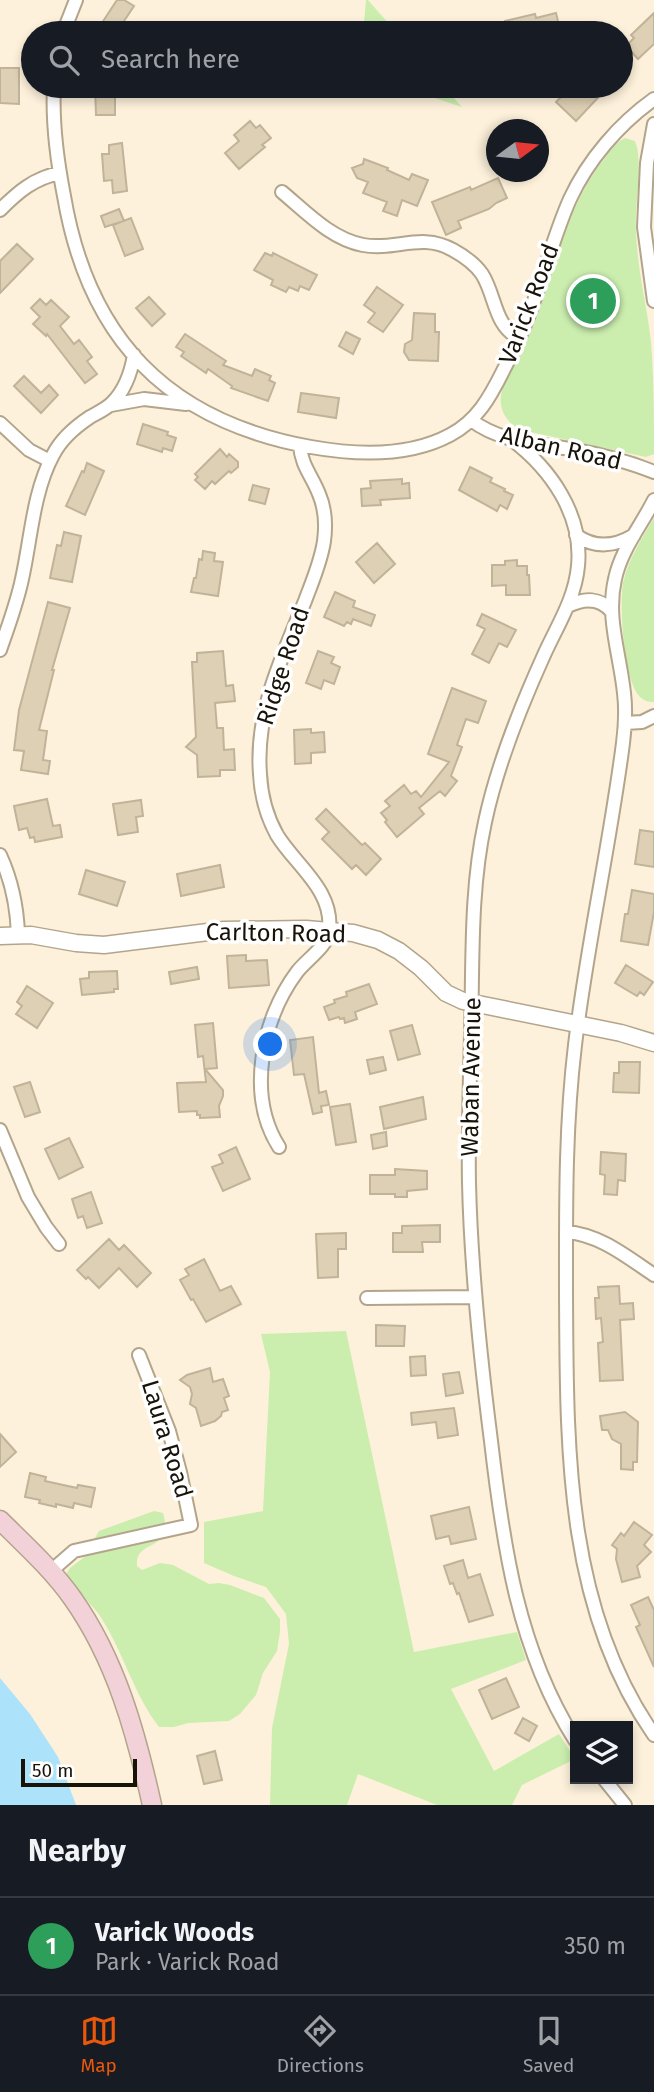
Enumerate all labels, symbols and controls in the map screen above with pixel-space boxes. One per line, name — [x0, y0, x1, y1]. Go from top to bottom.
search box — [21, 21, 633, 98]
icon: search — [45, 41, 83, 79]
text: Search here — [101, 44, 240, 75]
north arrow — [486, 119, 549, 182]
street label: Varick Road — [493, 240, 565, 368]
pin: 1 — [570, 275, 616, 327]
street label: Alban Road — [498, 420, 624, 476]
street label: Ridge Road — [251, 603, 315, 729]
street label: Carlton Road — [205, 918, 347, 948]
street label: Waban Avenue — [456, 997, 486, 1157]
your location — [253, 1027, 287, 1061]
street label: Laura Road — [136, 1377, 198, 1501]
map controls — [570, 1721, 633, 1784]
button: layers — [570, 1721, 633, 1784]
scale bar — [21, 1756, 136, 1788]
text: 50 m — [32, 1759, 73, 1782]
text: Nearby — [28, 1833, 126, 1869]
text: Varick Woods — [95, 1917, 254, 1948]
text: 1 — [46, 1932, 56, 1960]
text: 350 m — [564, 1932, 626, 1960]
text: Park · Varick Road — [95, 1948, 280, 1976]
tab: Map — [80, 2012, 118, 2077]
tab: Directions — [277, 2012, 364, 2077]
tab: Saved — [523, 2012, 574, 2077]

